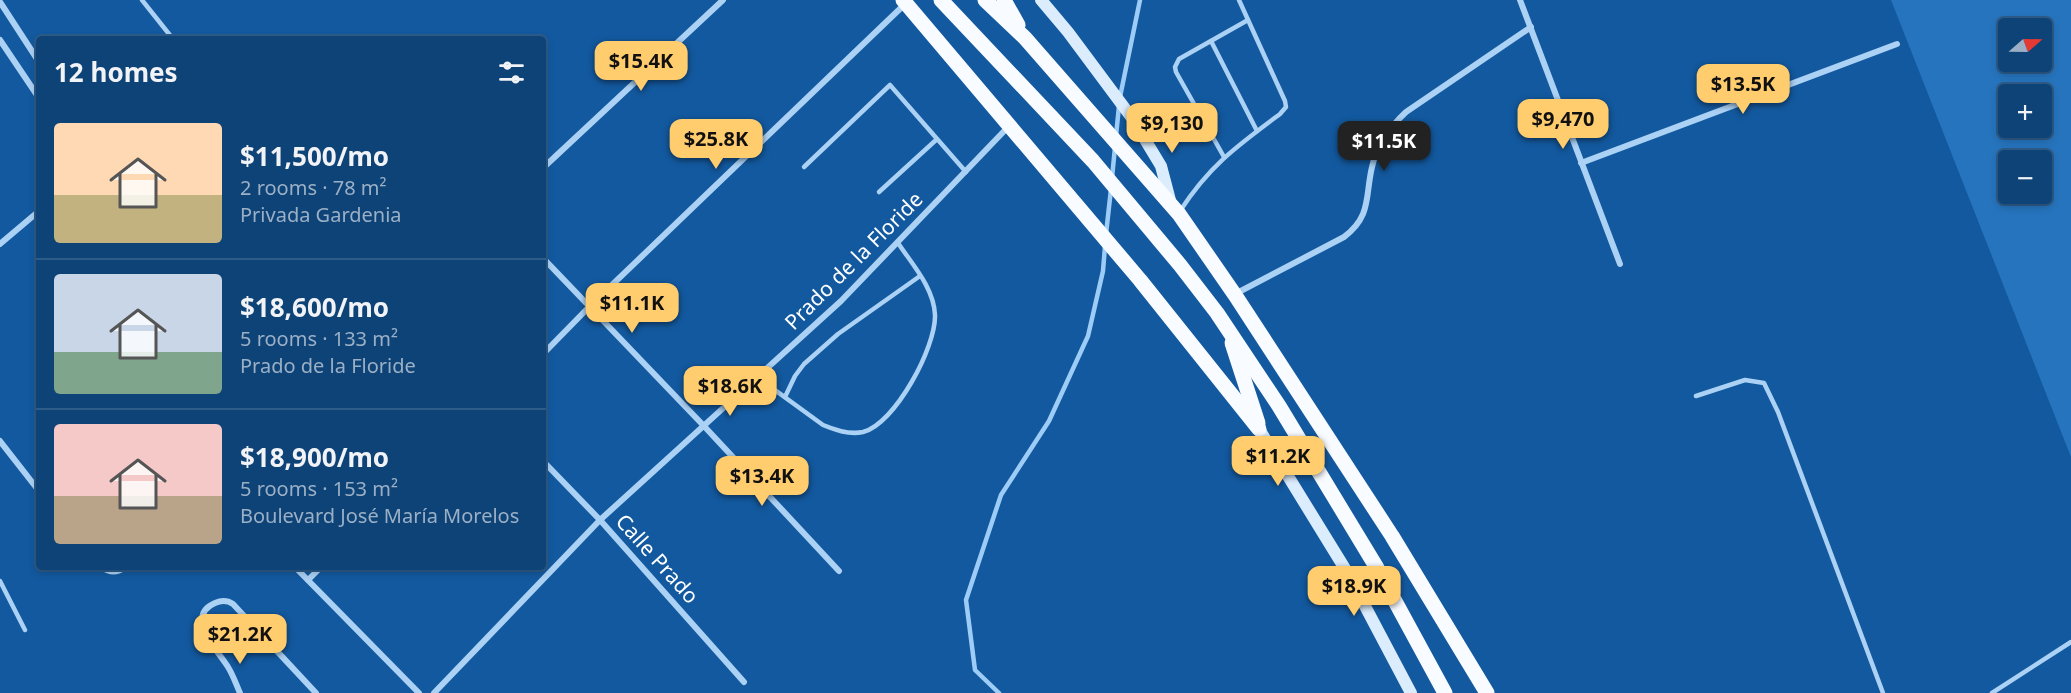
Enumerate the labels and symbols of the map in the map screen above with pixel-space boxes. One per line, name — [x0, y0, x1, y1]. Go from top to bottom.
north arrow — [1998, 18, 2052, 72]
pin: $15.4K — [592, 41, 690, 92]
pin: $13.5K — [1694, 64, 1792, 115]
pin: $9,470 — [1514, 99, 1612, 150]
pin: $9,130 — [1123, 103, 1221, 154]
pin: $25.8K — [667, 119, 765, 170]
pin: $11.5K — [1335, 121, 1433, 172]
street label: Prado de la Floride — [778, 185, 928, 335]
pin: $11.1K — [583, 283, 681, 334]
pin: $18.6K — [681, 366, 779, 417]
pin: $11.2K — [1229, 436, 1327, 487]
pin: $13.4K — [713, 456, 811, 507]
street label: Calle Prado — [610, 508, 705, 609]
pin: $18.9K — [1305, 566, 1403, 617]
pin: $21.2K — [191, 614, 289, 665]

